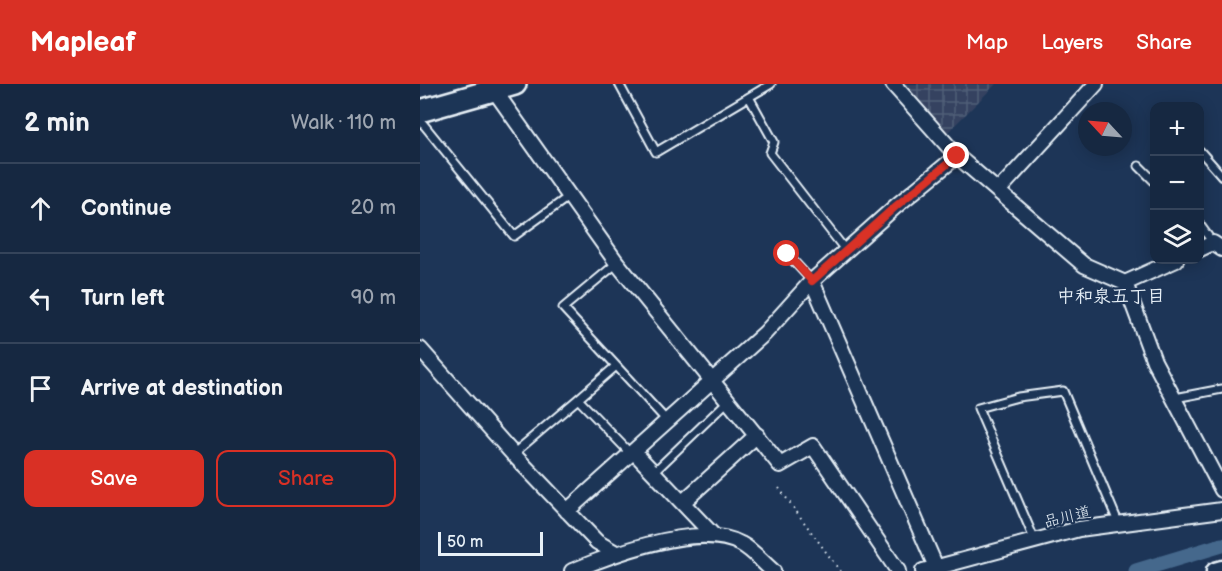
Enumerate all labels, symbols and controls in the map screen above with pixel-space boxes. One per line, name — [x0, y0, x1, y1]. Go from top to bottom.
text: Mapleaf — [30, 26, 136, 59]
text: Map — [966, 30, 1008, 55]
text: Layers — [1041, 30, 1103, 55]
text: Share — [1136, 30, 1192, 55]
north arrow — [1078, 102, 1132, 156]
map controls — [1150, 102, 1204, 264]
button: + — [1150, 102, 1204, 156]
text: 2 min — [24, 108, 90, 139]
text: Walk · 110 m — [291, 111, 396, 135]
route end — [943, 142, 969, 168]
button: − — [1150, 156, 1204, 210]
icon: ahead — [24, 192, 57, 225]
text: Continue — [81, 195, 171, 222]
text: 20 m — [351, 196, 396, 220]
button: layers — [1150, 210, 1204, 264]
route start — [773, 240, 799, 266]
icon: left — [24, 282, 57, 315]
text: Turn left — [81, 285, 165, 312]
text: 90 m — [351, 286, 396, 310]
district label: 中和泉五丁目 — [1057, 286, 1165, 307]
icon: arrive — [24, 372, 57, 405]
text: Arrive at destination — [81, 375, 283, 402]
button: Save — [24, 450, 204, 507]
button: Share — [216, 450, 396, 507]
street label: 品川道 — [1042, 503, 1093, 532]
scale bar — [438, 529, 543, 556]
text: 50 m — [447, 533, 483, 552]

